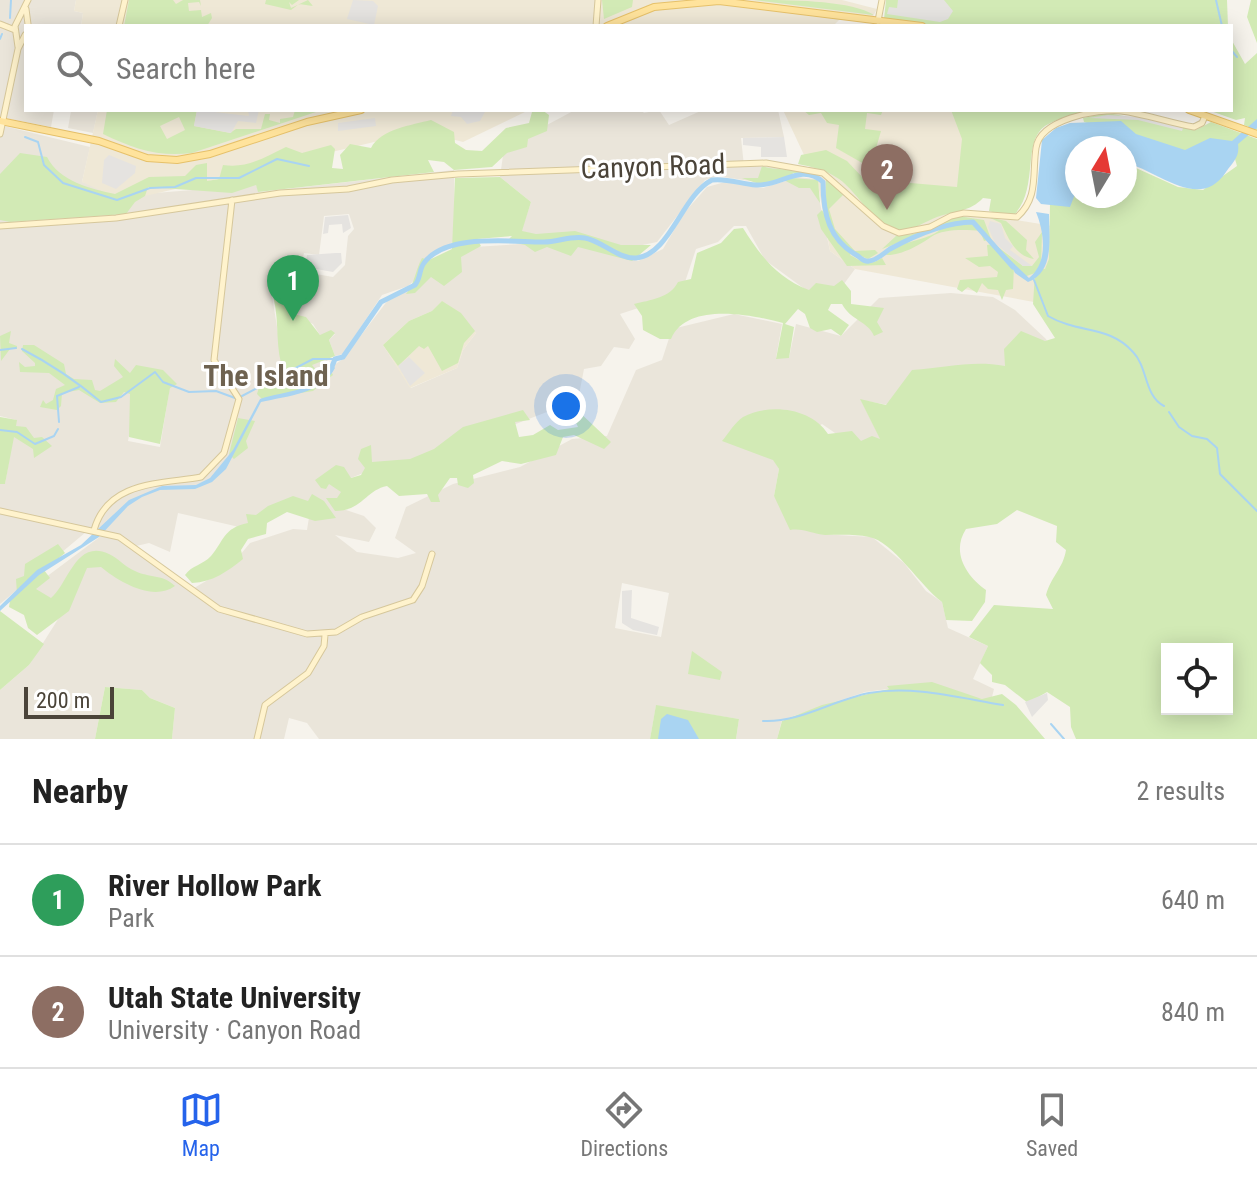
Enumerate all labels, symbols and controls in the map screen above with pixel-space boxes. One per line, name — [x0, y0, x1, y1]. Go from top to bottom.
search box — [24, 24, 1233, 112]
icon: search — [52, 46, 96, 90]
text: Search here — [116, 51, 256, 86]
north arrow — [1065, 136, 1137, 208]
pin: 2 — [861, 144, 913, 210]
street label: Canyon Road — [580, 147, 726, 186]
pin: 1 — [267, 255, 319, 321]
district label: The Island — [203, 358, 329, 393]
your location — [546, 386, 586, 426]
map controls — [1161, 643, 1233, 715]
button: locate — [1161, 643, 1233, 715]
scale bar — [24, 683, 114, 719]
text: 200 m — [36, 688, 90, 713]
text: Nearby — [32, 771, 128, 811]
text: 2 results — [1136, 776, 1225, 806]
text: River Hollow Park — [108, 868, 321, 903]
text: 1 — [51, 885, 65, 915]
text: 640 m — [1161, 885, 1225, 915]
text: Park — [108, 903, 154, 933]
text: Utah State University — [108, 980, 361, 1015]
text: 2 — [51, 997, 65, 1027]
text: 840 m — [1161, 997, 1225, 1027]
text: University · Canyon Road — [108, 1015, 361, 1045]
tab: Map — [179, 1088, 223, 1161]
tab: Directions — [580, 1088, 668, 1161]
tab: Saved — [1026, 1088, 1078, 1161]

